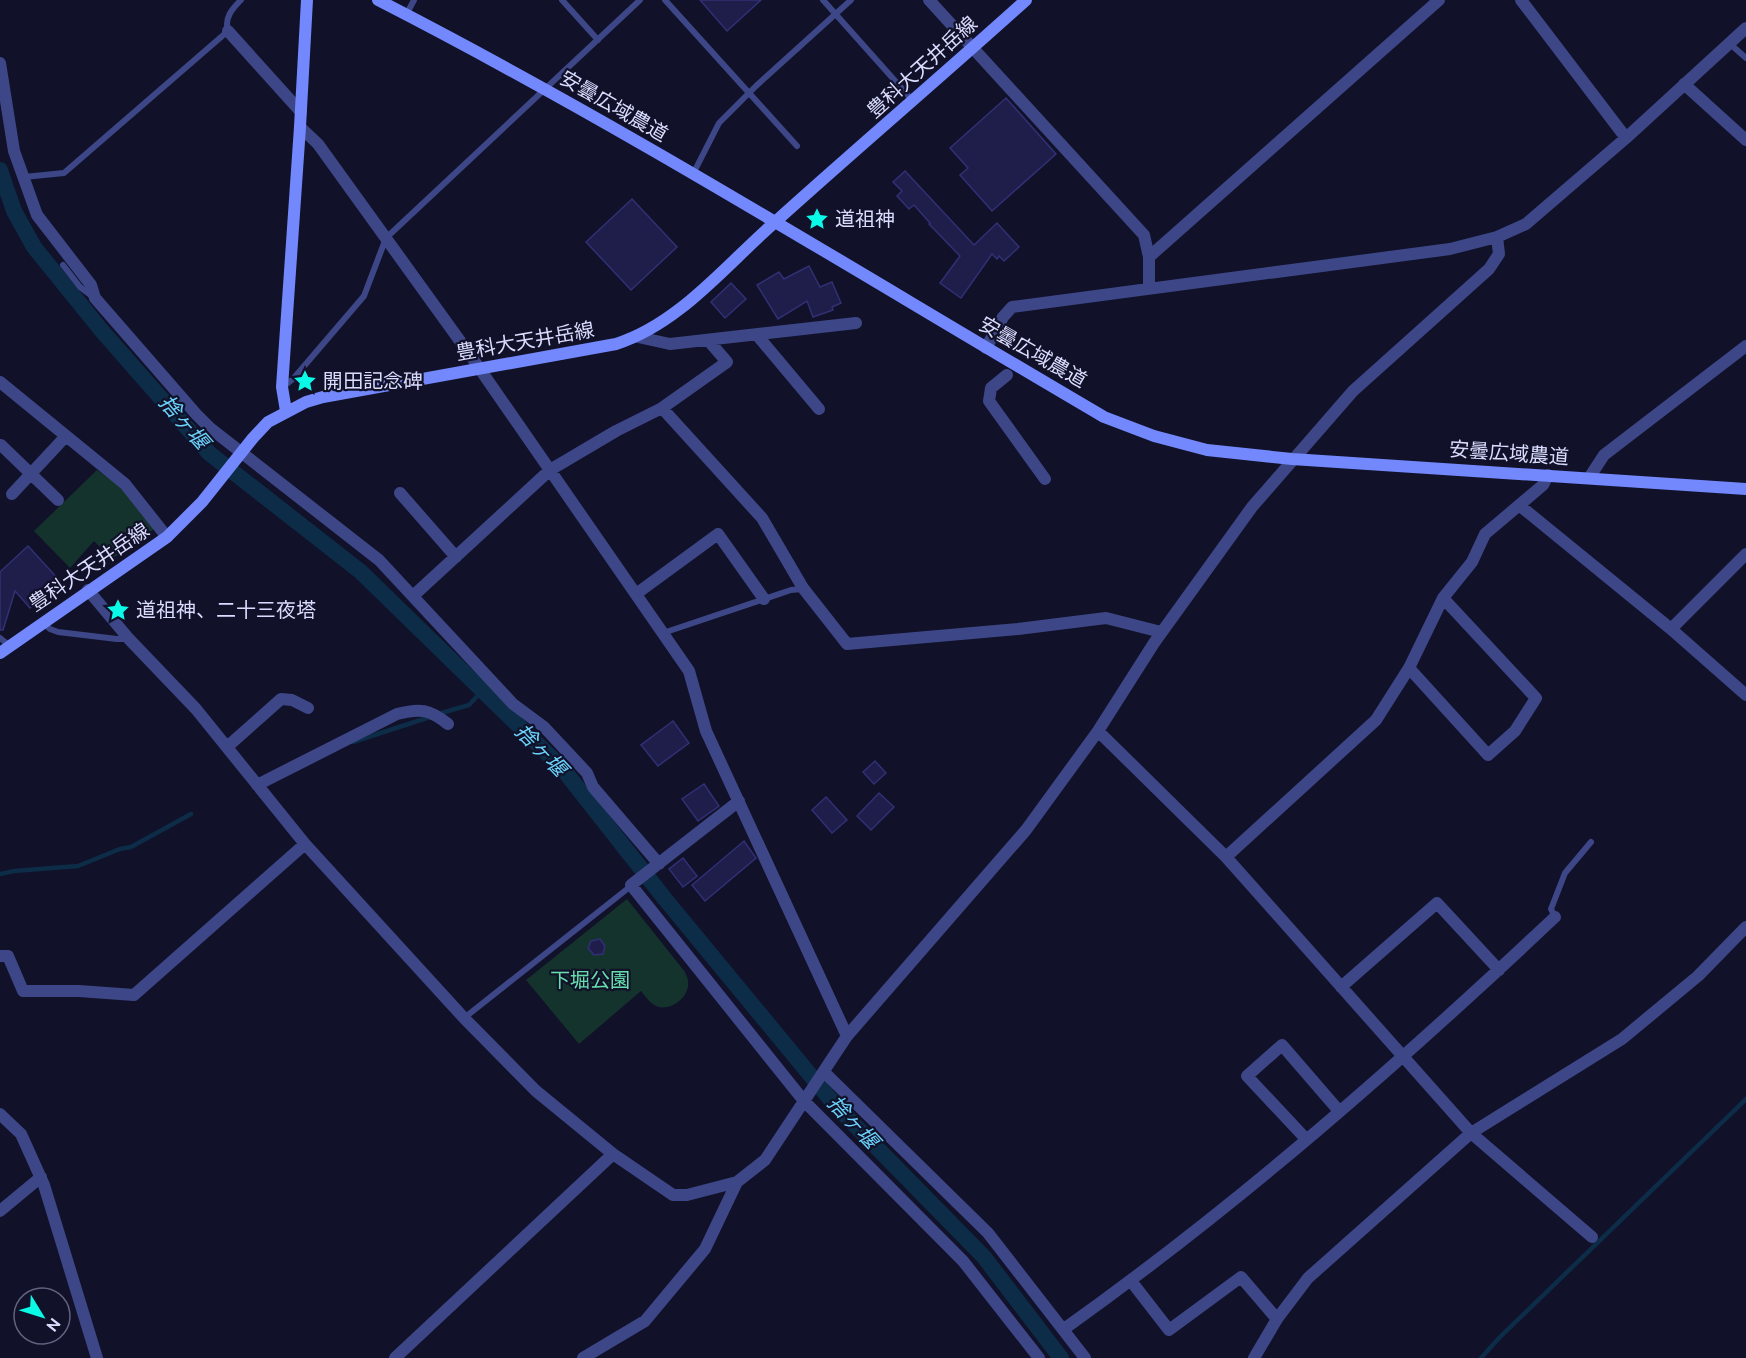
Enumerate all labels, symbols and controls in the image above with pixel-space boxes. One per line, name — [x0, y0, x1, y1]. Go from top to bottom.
street label: 豊科大天井岳線 — [862, 11, 981, 122]
street label: 安曇広域農道 — [557, 66, 672, 146]
place icon: 道祖神 — [804, 206, 830, 232]
place label: 道祖神 — [835, 207, 895, 230]
street label: 安曇広域農道 — [976, 312, 1091, 392]
street label: 豊科大天井岳線 — [454, 317, 596, 364]
place icon: 開田記念碑 — [292, 368, 318, 394]
place label: 開田記念碑 — [323, 369, 423, 392]
water label: 捨ヶ堰 — [155, 390, 217, 456]
street label: 安曇広域農道 — [1448, 437, 1570, 468]
street label: 豊科大天井岳線 — [24, 518, 153, 615]
place icon: 道祖神、二十三夜塔 — [105, 597, 131, 623]
place label: 道祖神、二十三夜塔 — [136, 598, 316, 621]
water label: 捨ヶ堰 — [511, 718, 575, 783]
park label: 下堀公園 — [550, 968, 630, 991]
water label: 捨ヶ堰 — [823, 1090, 887, 1155]
north arrow — [12, 1286, 72, 1346]
text: N — [43, 1315, 65, 1335]

